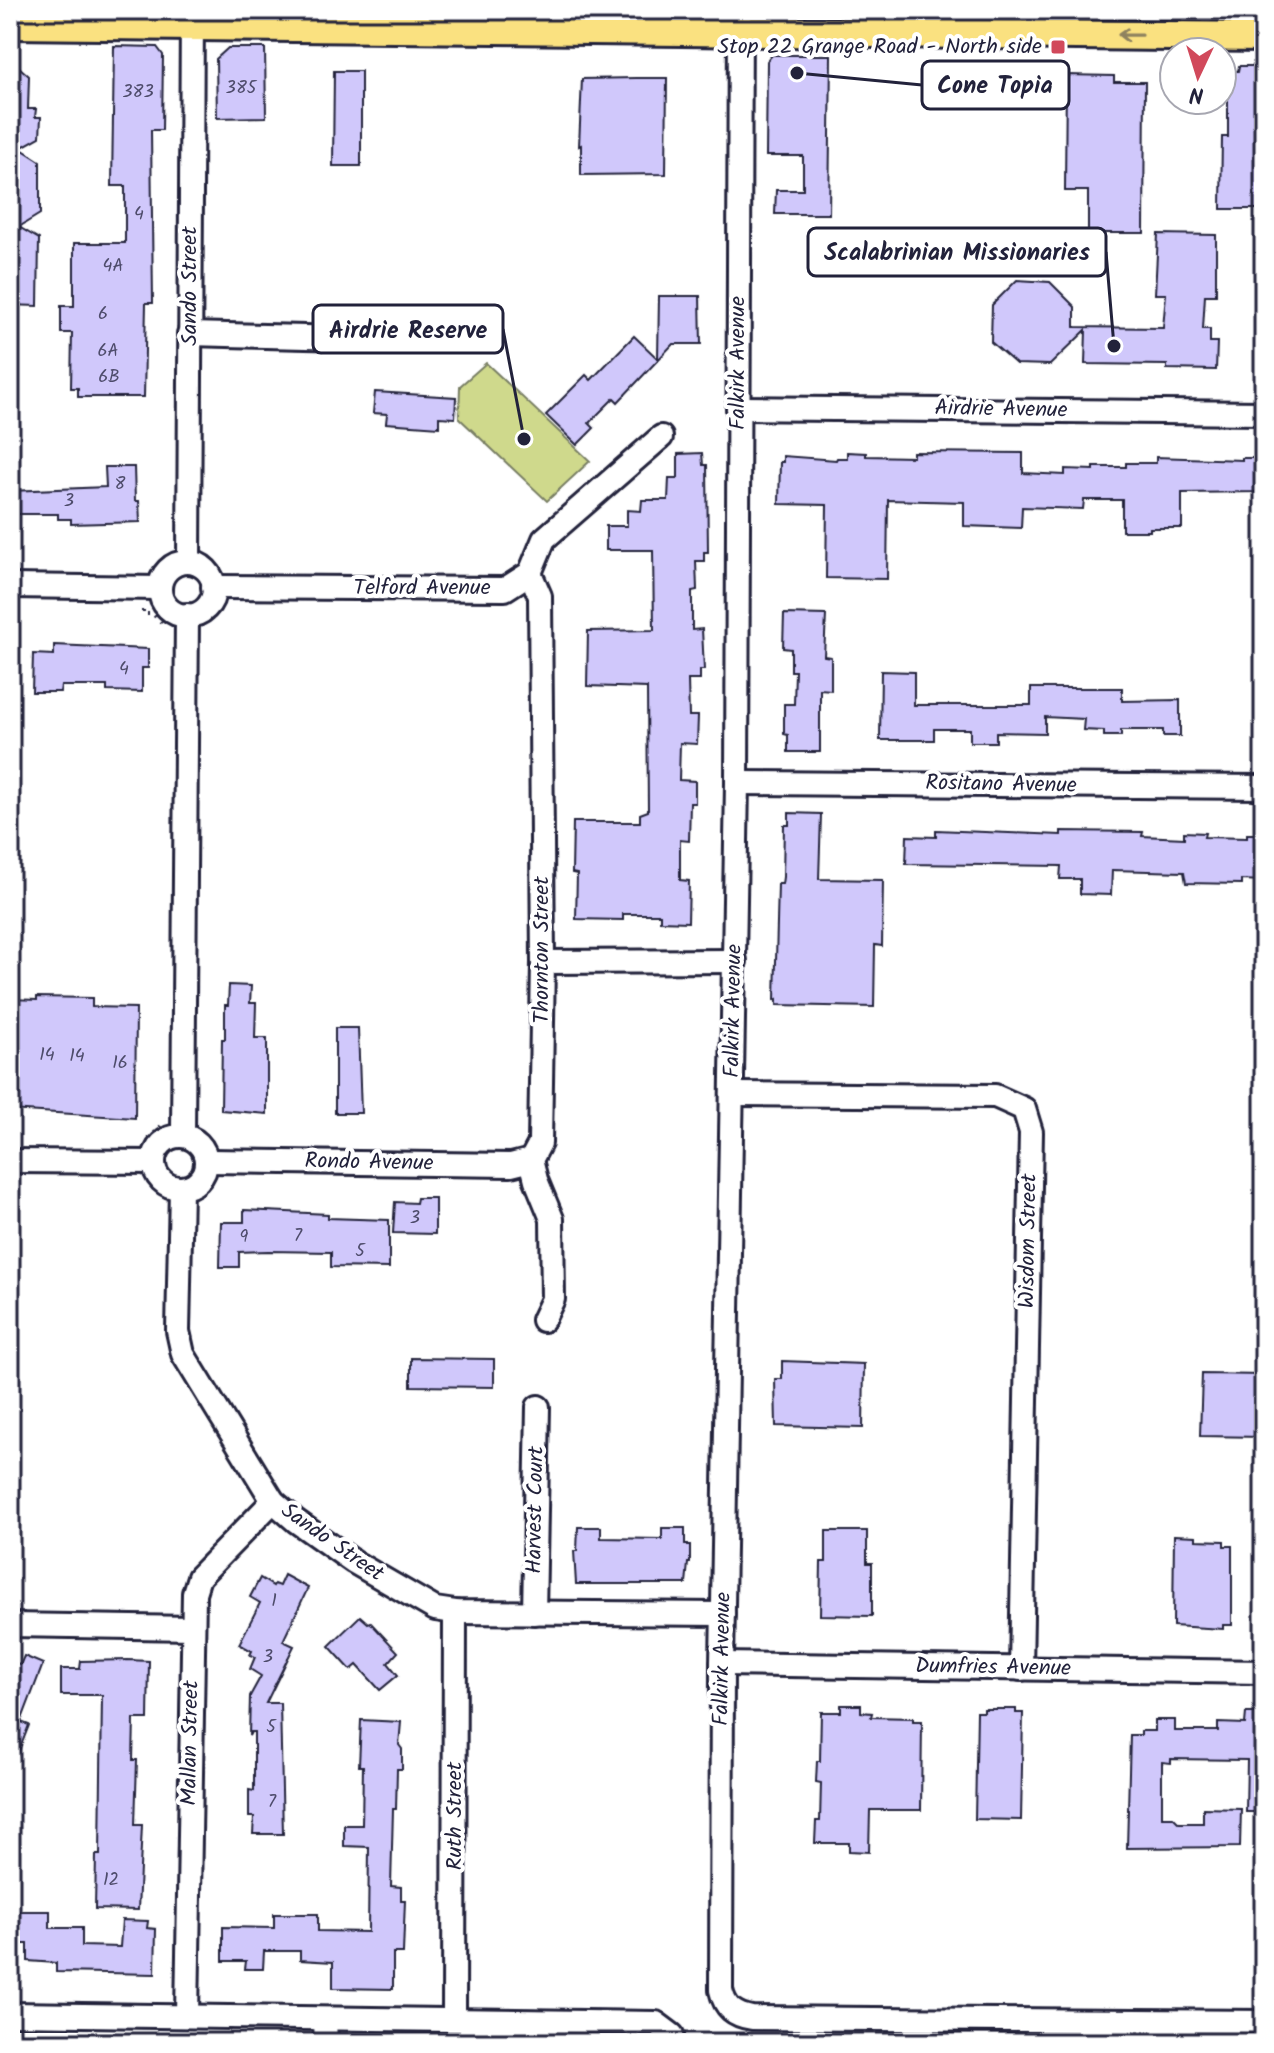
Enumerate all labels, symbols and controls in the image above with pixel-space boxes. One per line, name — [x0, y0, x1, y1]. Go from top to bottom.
one-way arrow — [1117, 27, 1144, 43]
place label: Stop 22 Grange Road - North side — [718, 30, 1042, 65]
north arrow — [1158, 36, 1238, 116]
marker: Stop 22 Grange Road - North side — [1049, 38, 1067, 56]
callout: Cone Topia — [922, 61, 1069, 109]
text: Cone Topia — [937, 67, 1053, 106]
house number: 385 — [226, 74, 258, 103]
text: N — [1189, 76, 1205, 111]
house number: 383 — [122, 78, 154, 107]
house number: 4 — [134, 200, 144, 229]
street label: Sando Street — [173, 226, 208, 346]
callout: Scalabrinian Missionaries — [808, 228, 1106, 276]
text: Scalabrinian Missionaries — [824, 234, 1090, 273]
house number: 4A — [103, 252, 123, 281]
street label: Falkirk Avenue — [721, 296, 756, 430]
house number: 6 — [98, 300, 108, 329]
callout: Airdrie Reserve — [313, 305, 503, 353]
text: Airdrie Reserve — [329, 312, 488, 351]
house number: 6A — [98, 337, 119, 366]
house number: 6B — [98, 363, 120, 392]
street label: Airdrie Avenue — [934, 391, 1068, 429]
house number: 8 — [115, 470, 126, 499]
house number: 3 — [64, 487, 74, 516]
street label: Telford Avenue — [353, 571, 491, 606]
house number: 4 — [119, 655, 129, 684]
street label: Rositano Avenue — [925, 766, 1077, 804]
street label: Thornton Street — [525, 876, 560, 1024]
street label: Falkirk Avenue — [715, 944, 753, 1078]
house number: 14 — [39, 1041, 55, 1070]
house number: 14 — [69, 1042, 85, 1071]
house number: 16 — [112, 1049, 128, 1078]
street label: Rondo Avenue — [304, 1144, 434, 1182]
street label: Wisdom Street — [1010, 1173, 1048, 1309]
house number: 3 — [410, 1204, 420, 1233]
house number: 7 — [294, 1222, 303, 1251]
house number: 9 — [240, 1223, 249, 1252]
house number: 5 — [355, 1237, 366, 1266]
street label: Harvest Court — [517, 1445, 555, 1574]
street label: Sando Street — [273, 1494, 391, 1592]
house number: 1 — [271, 1587, 277, 1616]
street label: Falkirk Avenue — [704, 1592, 742, 1726]
house number: 3 — [263, 1643, 273, 1672]
street label: Dumfries Avenue — [915, 1649, 1071, 1687]
street label: Mallan Street — [172, 1680, 210, 1806]
house number: 5 — [266, 1713, 277, 1742]
street label: Ruth Street — [438, 1761, 473, 1870]
house number: 7 — [268, 1788, 277, 1817]
house number: 12 — [103, 1866, 119, 1895]

